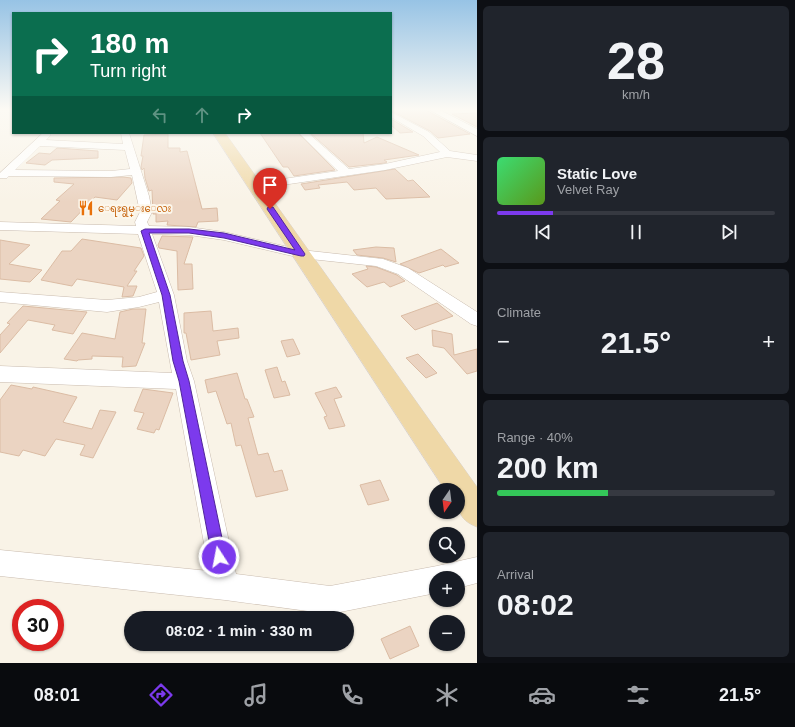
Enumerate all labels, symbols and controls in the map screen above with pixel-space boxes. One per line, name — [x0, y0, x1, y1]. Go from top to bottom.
icon: right — [24, 28, 76, 80]
text: 180 m — [90, 28, 169, 59]
text: 28 — [607, 32, 665, 90]
text: Turn right — [90, 61, 166, 81]
text: km/h — [622, 87, 650, 102]
icon: left — [149, 104, 171, 126]
icon: ahead — [191, 104, 213, 126]
icon: right — [233, 104, 255, 126]
text: Static Love — [557, 165, 637, 182]
pin — [253, 168, 287, 209]
icon: arrive — [259, 174, 281, 196]
text: Velvet Ray — [557, 182, 619, 197]
restaurant icon: ေရႊရွမ္းေလး — [77, 199, 95, 217]
place label: ေရႊရွမ္းေလး — [98, 203, 171, 217]
icon: previous — [532, 221, 554, 243]
icon: pause — [625, 221, 647, 243]
icon: next — [718, 221, 740, 243]
text: Climate — [497, 305, 541, 320]
text: 21.5° — [601, 326, 671, 359]
text: − — [497, 329, 510, 354]
text: + — [762, 329, 775, 354]
text: Range · 40% — [497, 430, 573, 445]
text: 200 km — [497, 451, 599, 484]
north arrow — [429, 483, 465, 519]
map controls — [429, 483, 465, 651]
button: search — [429, 527, 465, 563]
position arrow — [198, 536, 240, 578]
text: Arrival — [497, 567, 534, 582]
button: + — [429, 571, 465, 607]
text: 08:02 — [497, 588, 574, 621]
speed limit sign: 30 — [12, 599, 64, 651]
button: − — [429, 615, 465, 651]
text: 08:02 · 1 min · 330 m — [166, 622, 312, 639]
icon: directions — [147, 681, 175, 709]
icon: music — [242, 681, 270, 709]
icon: phone — [338, 681, 366, 709]
icon: climate — [433, 681, 461, 709]
icon: car — [528, 681, 556, 709]
icon: filters — [624, 681, 652, 709]
text: 08:01 — [34, 685, 80, 705]
text: 21.5° — [719, 685, 761, 705]

